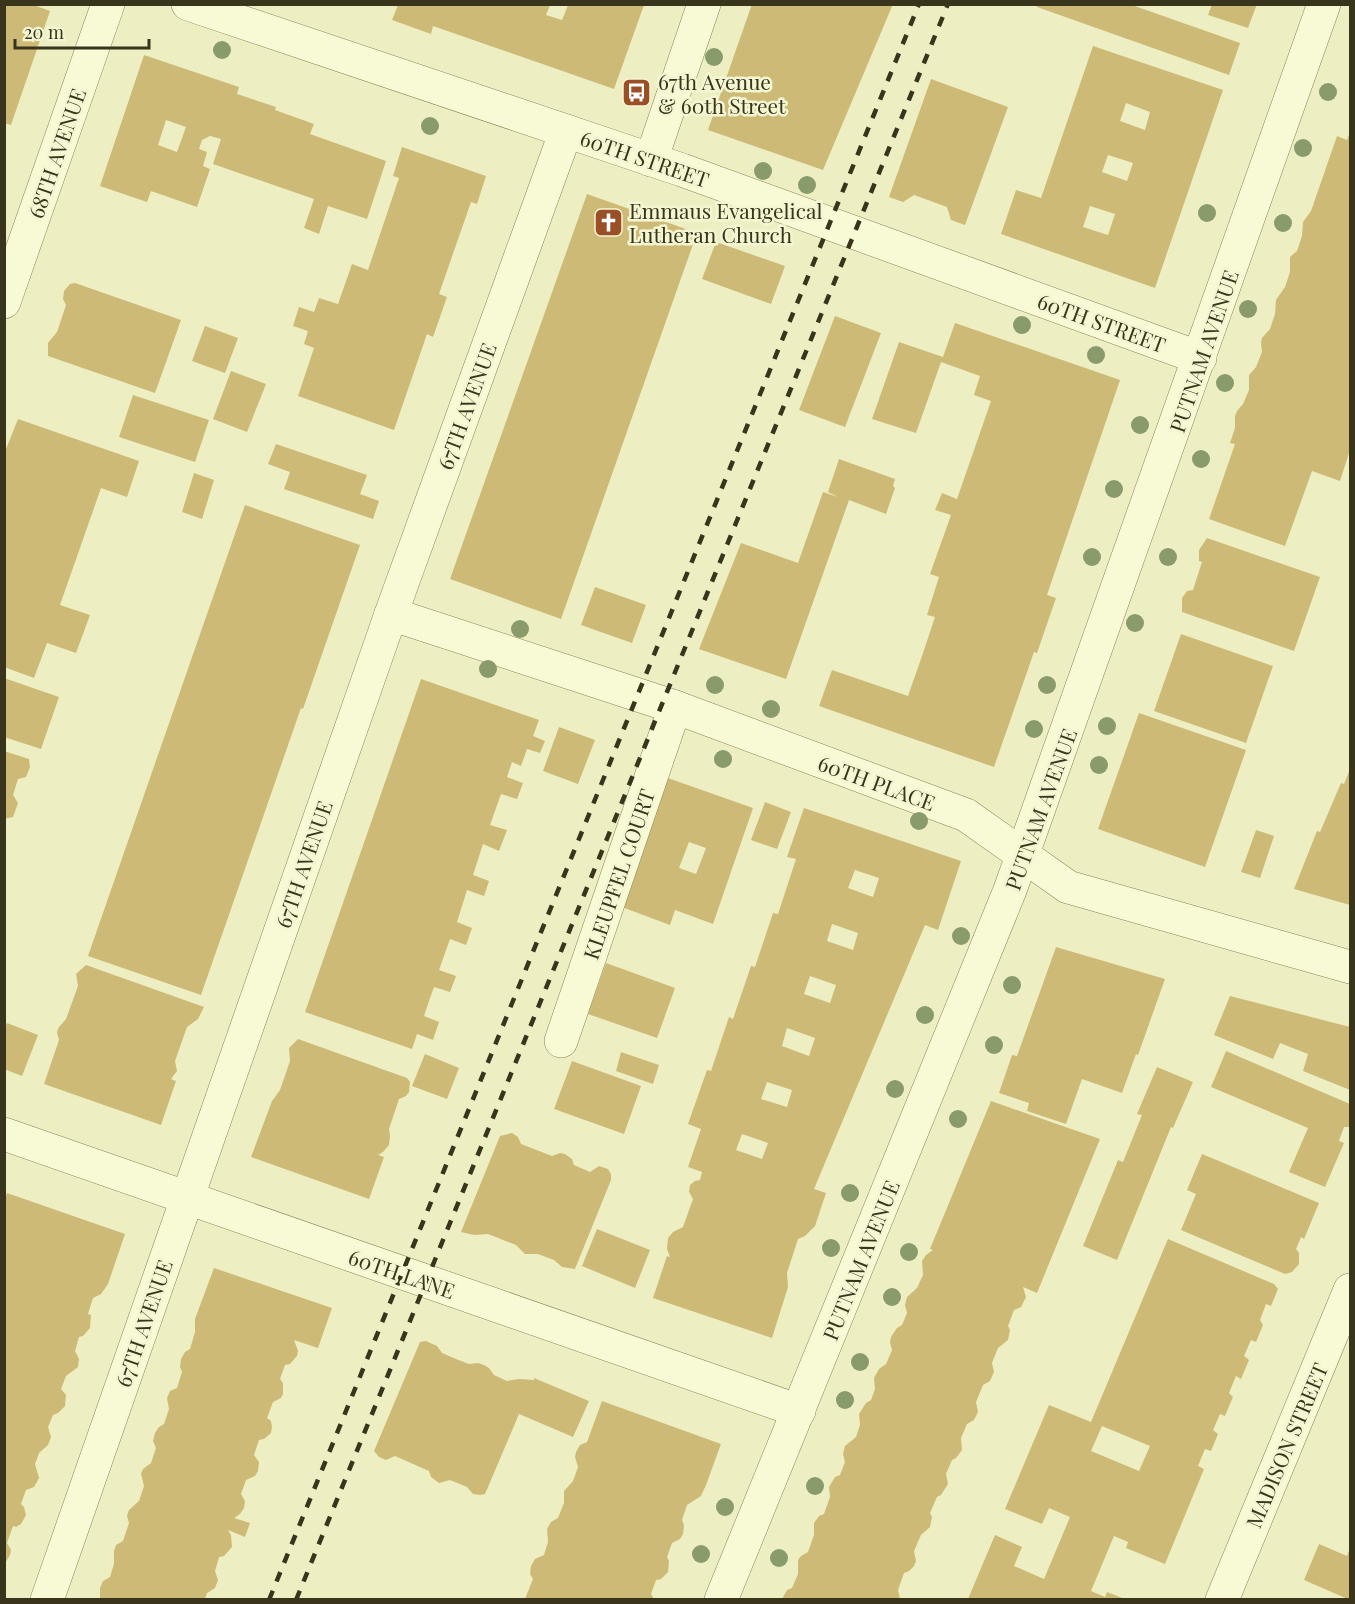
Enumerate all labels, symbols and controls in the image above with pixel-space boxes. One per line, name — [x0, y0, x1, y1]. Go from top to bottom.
scale bar — [15, 12, 148, 50]
text: 20 m — [24, 20, 64, 44]
place label: 67th Avenue & 60th Street — [658, 67, 786, 119]
bus stop icon: 67th Avenue & 60th Street — [621, 77, 653, 109]
street label: 68TH AVENUE — [21, 84, 91, 222]
street label: 60TH STREET — [577, 123, 713, 193]
place label: Emmaus Evangelical Lutheran Church — [629, 196, 822, 248]
church icon: Emmaus Evangelical Lutheran Church — [592, 206, 624, 238]
street label: PUTNAM AVENUE — [1162, 266, 1244, 436]
street label: 60TH STREET — [1034, 286, 1170, 358]
street label: 67TH AVENUE — [430, 339, 502, 473]
street label: PUTNAM AVENUE — [998, 724, 1082, 894]
street label: 60TH PLACE — [815, 748, 939, 816]
street label: KLEUPFEL COURT — [576, 785, 660, 963]
street label: 67TH AVENUE — [268, 797, 338, 931]
street label: PUTNAM AVENUE — [815, 1176, 905, 1344]
street label: 60TH LANE — [345, 1242, 459, 1304]
street label: 67TH AVENUE — [108, 1256, 178, 1390]
street label: MADISON STREET — [1239, 1358, 1333, 1532]

